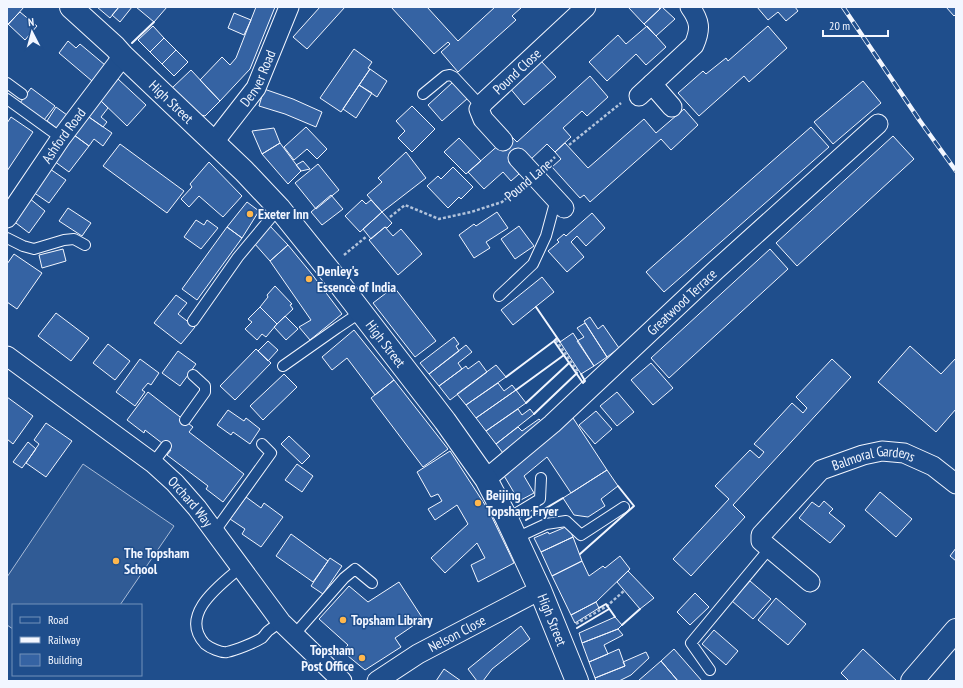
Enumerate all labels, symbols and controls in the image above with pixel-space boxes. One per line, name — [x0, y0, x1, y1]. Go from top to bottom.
north arrow — [12, 12, 52, 52]
scale bar — [823, 12, 888, 38]
text: N — [27, 15, 35, 29]
text: 20 m — [829, 18, 850, 33]
street label: Pound Close — [489, 44, 545, 98]
street label: Denver Road — [236, 47, 280, 110]
street label: High Street — [145, 76, 197, 127]
street label: Ashford Road — [38, 104, 90, 167]
street label: Pound Lane — [501, 155, 556, 205]
place label: Exeter Inn — [258, 205, 309, 223]
marker: Exeter Inn — [245, 209, 255, 219]
place label: Denley's Essence of India — [317, 262, 396, 296]
street label: Greatwood Terrace — [643, 265, 721, 339]
marker: Denley's Essence of India — [304, 274, 314, 284]
street label: High Street — [362, 317, 410, 371]
street label: Balmoral Gardens — [829, 442, 918, 474]
street label: Orchard Way — [164, 472, 217, 531]
place label: Beijing Topsham Fryer — [486, 486, 559, 520]
marker: Beijing Topsham Fryer — [473, 498, 483, 508]
place label: The Topsham School — [124, 544, 189, 578]
marker: The Topsham School — [111, 556, 121, 566]
street label: High Street — [533, 591, 571, 649]
legend — [12, 604, 142, 676]
place label: Topsham Library — [351, 611, 433, 629]
street label: Nelson Close — [425, 611, 489, 656]
text: Road — [48, 612, 68, 627]
marker: Topsham Library — [338, 615, 348, 625]
text: Railway — [48, 632, 81, 647]
place label: Topsham Post Office — [301, 641, 354, 675]
text: Building — [48, 652, 83, 667]
marker: Topsham Post Office — [357, 653, 367, 663]

